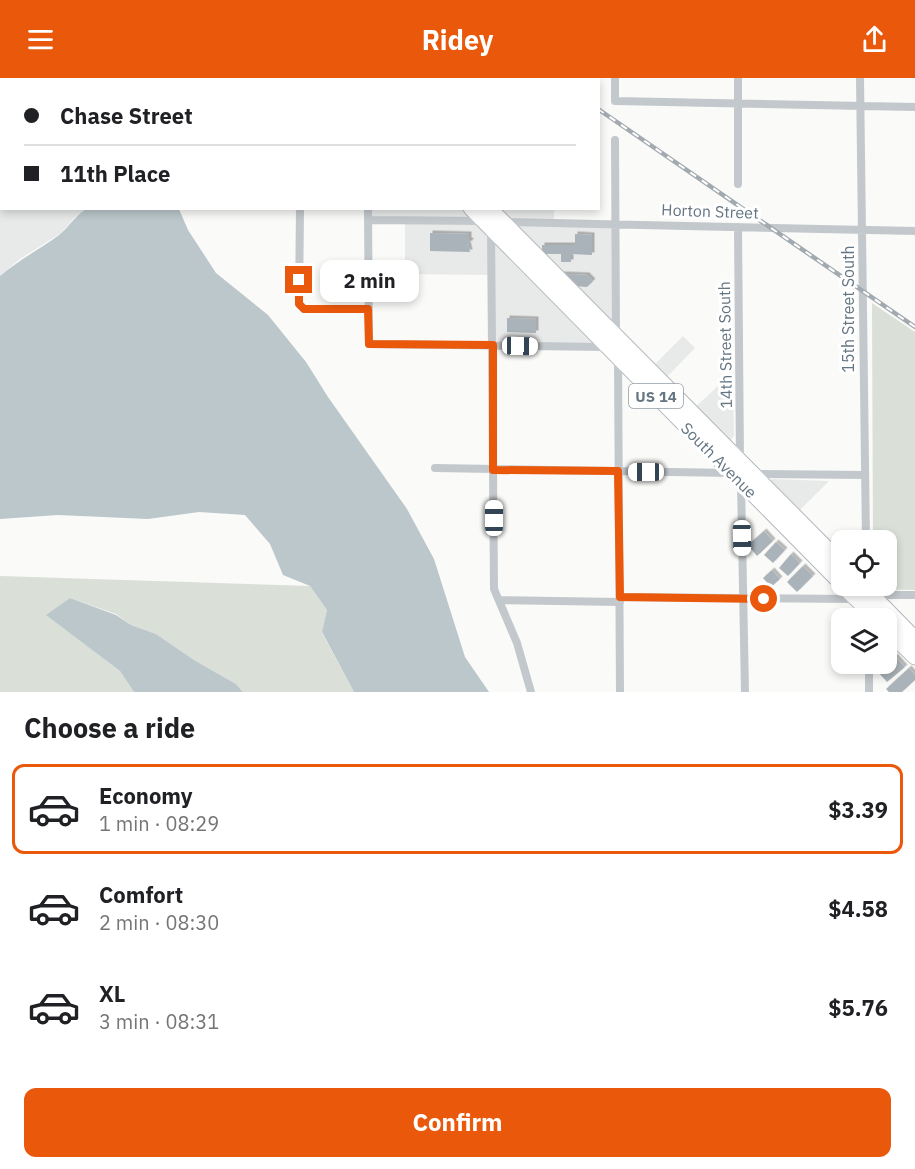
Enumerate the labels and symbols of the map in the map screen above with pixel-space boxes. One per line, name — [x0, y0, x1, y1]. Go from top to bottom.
street label: Horton Street — [661, 199, 759, 223]
street label: 15th Street South — [838, 245, 858, 373]
callout: 2 min — [320, 259, 419, 301]
route end — [285, 266, 312, 293]
street label: 14th Street South — [714, 281, 736, 409]
car — [502, 337, 538, 355]
road number: US 14 — [629, 384, 683, 408]
street label: South Avenue — [677, 418, 761, 502]
car — [628, 463, 664, 481]
car — [485, 500, 503, 536]
car — [733, 520, 751, 556]
route start — [750, 585, 777, 612]

